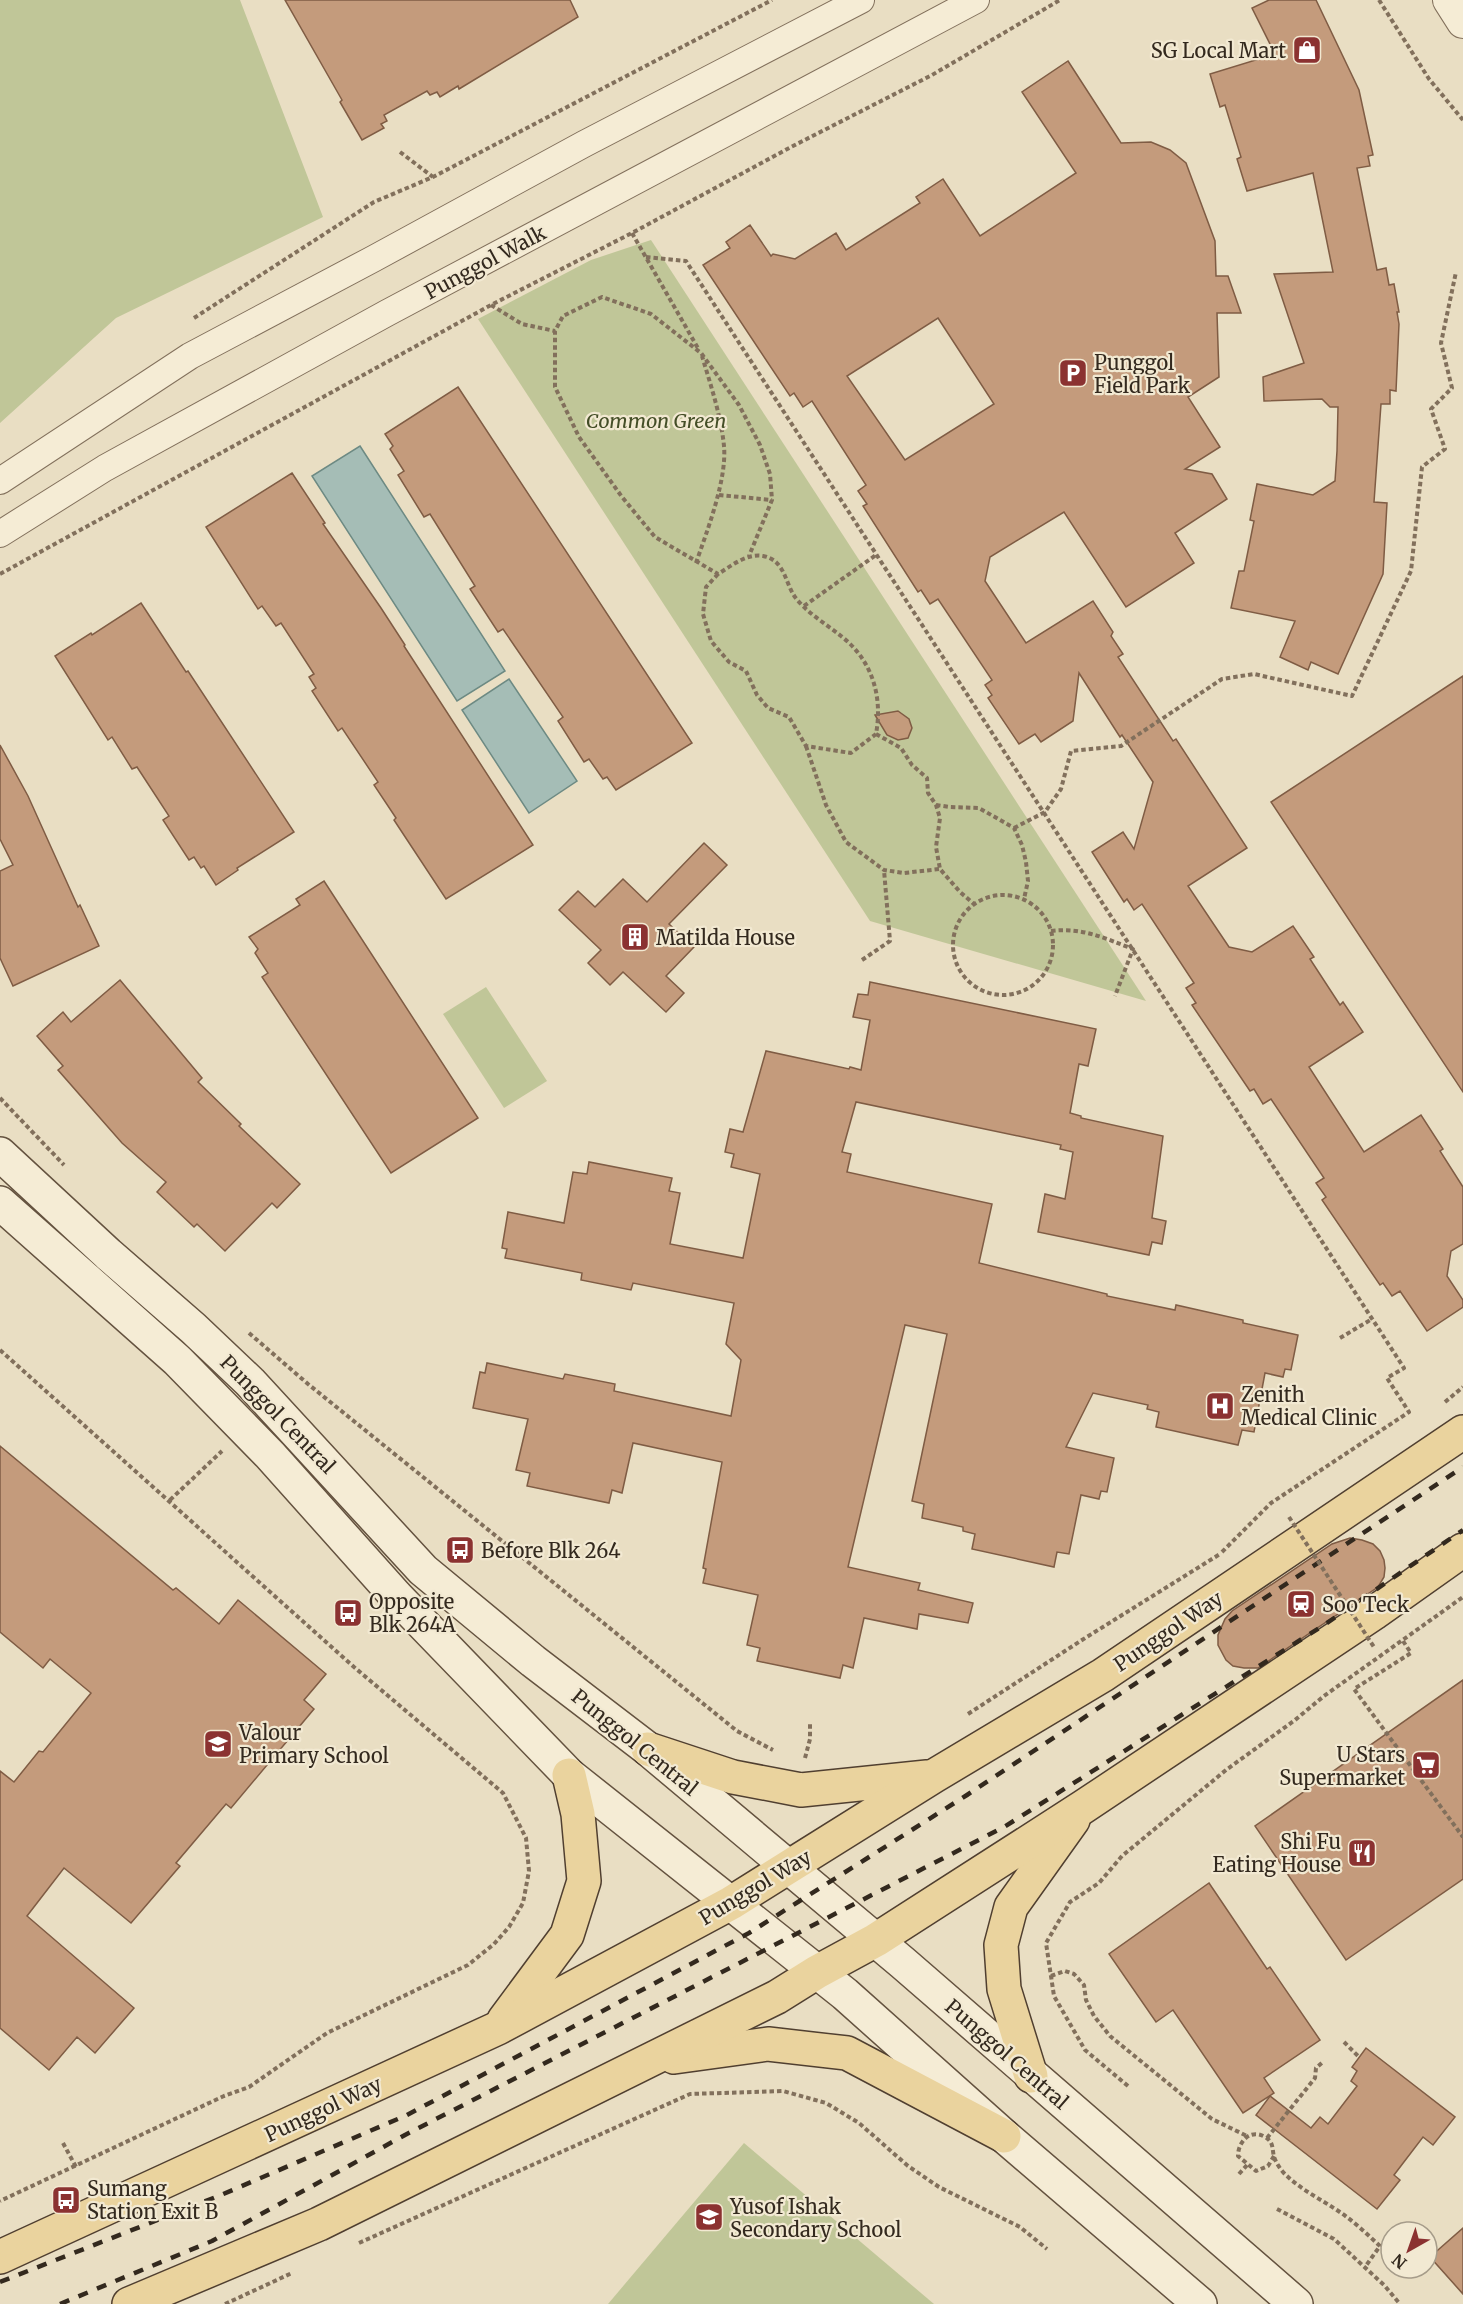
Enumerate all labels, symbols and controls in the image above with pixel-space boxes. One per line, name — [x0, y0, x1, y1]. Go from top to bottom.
shop icon: SG Local Mart — [1291, 34, 1323, 66]
place label: SG Local Mart — [1151, 38, 1286, 63]
street label: Punggol Walk — [420, 219, 550, 304]
place label: Punggol Field Park — [1094, 350, 1190, 398]
parking icon: Punggol Field Park — [1057, 357, 1089, 389]
park label: Common Green — [586, 408, 726, 433]
building icon: Matilda House — [619, 921, 651, 953]
place label: Matilda House — [656, 925, 795, 950]
street label: Punggol Central — [215, 1350, 341, 1478]
place label: Zenith Medical Clinic — [1241, 1382, 1377, 1430]
hospital icon: Zenith Medical Clinic — [1204, 1390, 1236, 1422]
bus stop icon: Before Blk 264 — [444, 1534, 476, 1566]
place label: Before Blk 264 — [481, 1538, 621, 1563]
street label: Punggol Way — [1109, 1585, 1228, 1677]
station icon: Soo Teck — [1285, 1588, 1317, 1620]
place label: Opposite Blk 264A — [369, 1589, 456, 1637]
place label: Soo Teck — [1322, 1592, 1410, 1617]
bus stop icon: Opposite Blk 264A — [332, 1597, 364, 1629]
street label: Punggol Central — [567, 1684, 703, 1800]
place label: Valour Primary School — [238, 1720, 389, 1768]
school or university icon: Valour Primary School — [202, 1728, 234, 1760]
place label: U Stars Supermarket — [1279, 1742, 1405, 1790]
supermarket icon: U Stars Supermarket — [1410, 1749, 1442, 1781]
place label: Shi Fu Eating House — [1213, 1829, 1341, 1877]
restaurant icon: Shi Fu Eating House — [1346, 1837, 1378, 1869]
street label: Punggol Way — [695, 1844, 816, 1930]
street label: Punggol Central — [940, 1994, 1074, 2114]
street label: Punggol Way — [261, 2071, 386, 2147]
place label: Sumang Station Exit B — [87, 2176, 218, 2224]
bus stop icon: Sumang Station Exit B — [50, 2184, 82, 2216]
place label: Yusof Ishak Secondary School — [729, 2194, 902, 2242]
school or university icon: Yusof Ishak Secondary School — [693, 2201, 725, 2233]
north arrow — [1379, 2220, 1439, 2280]
text: N — [1388, 2250, 1411, 2273]

